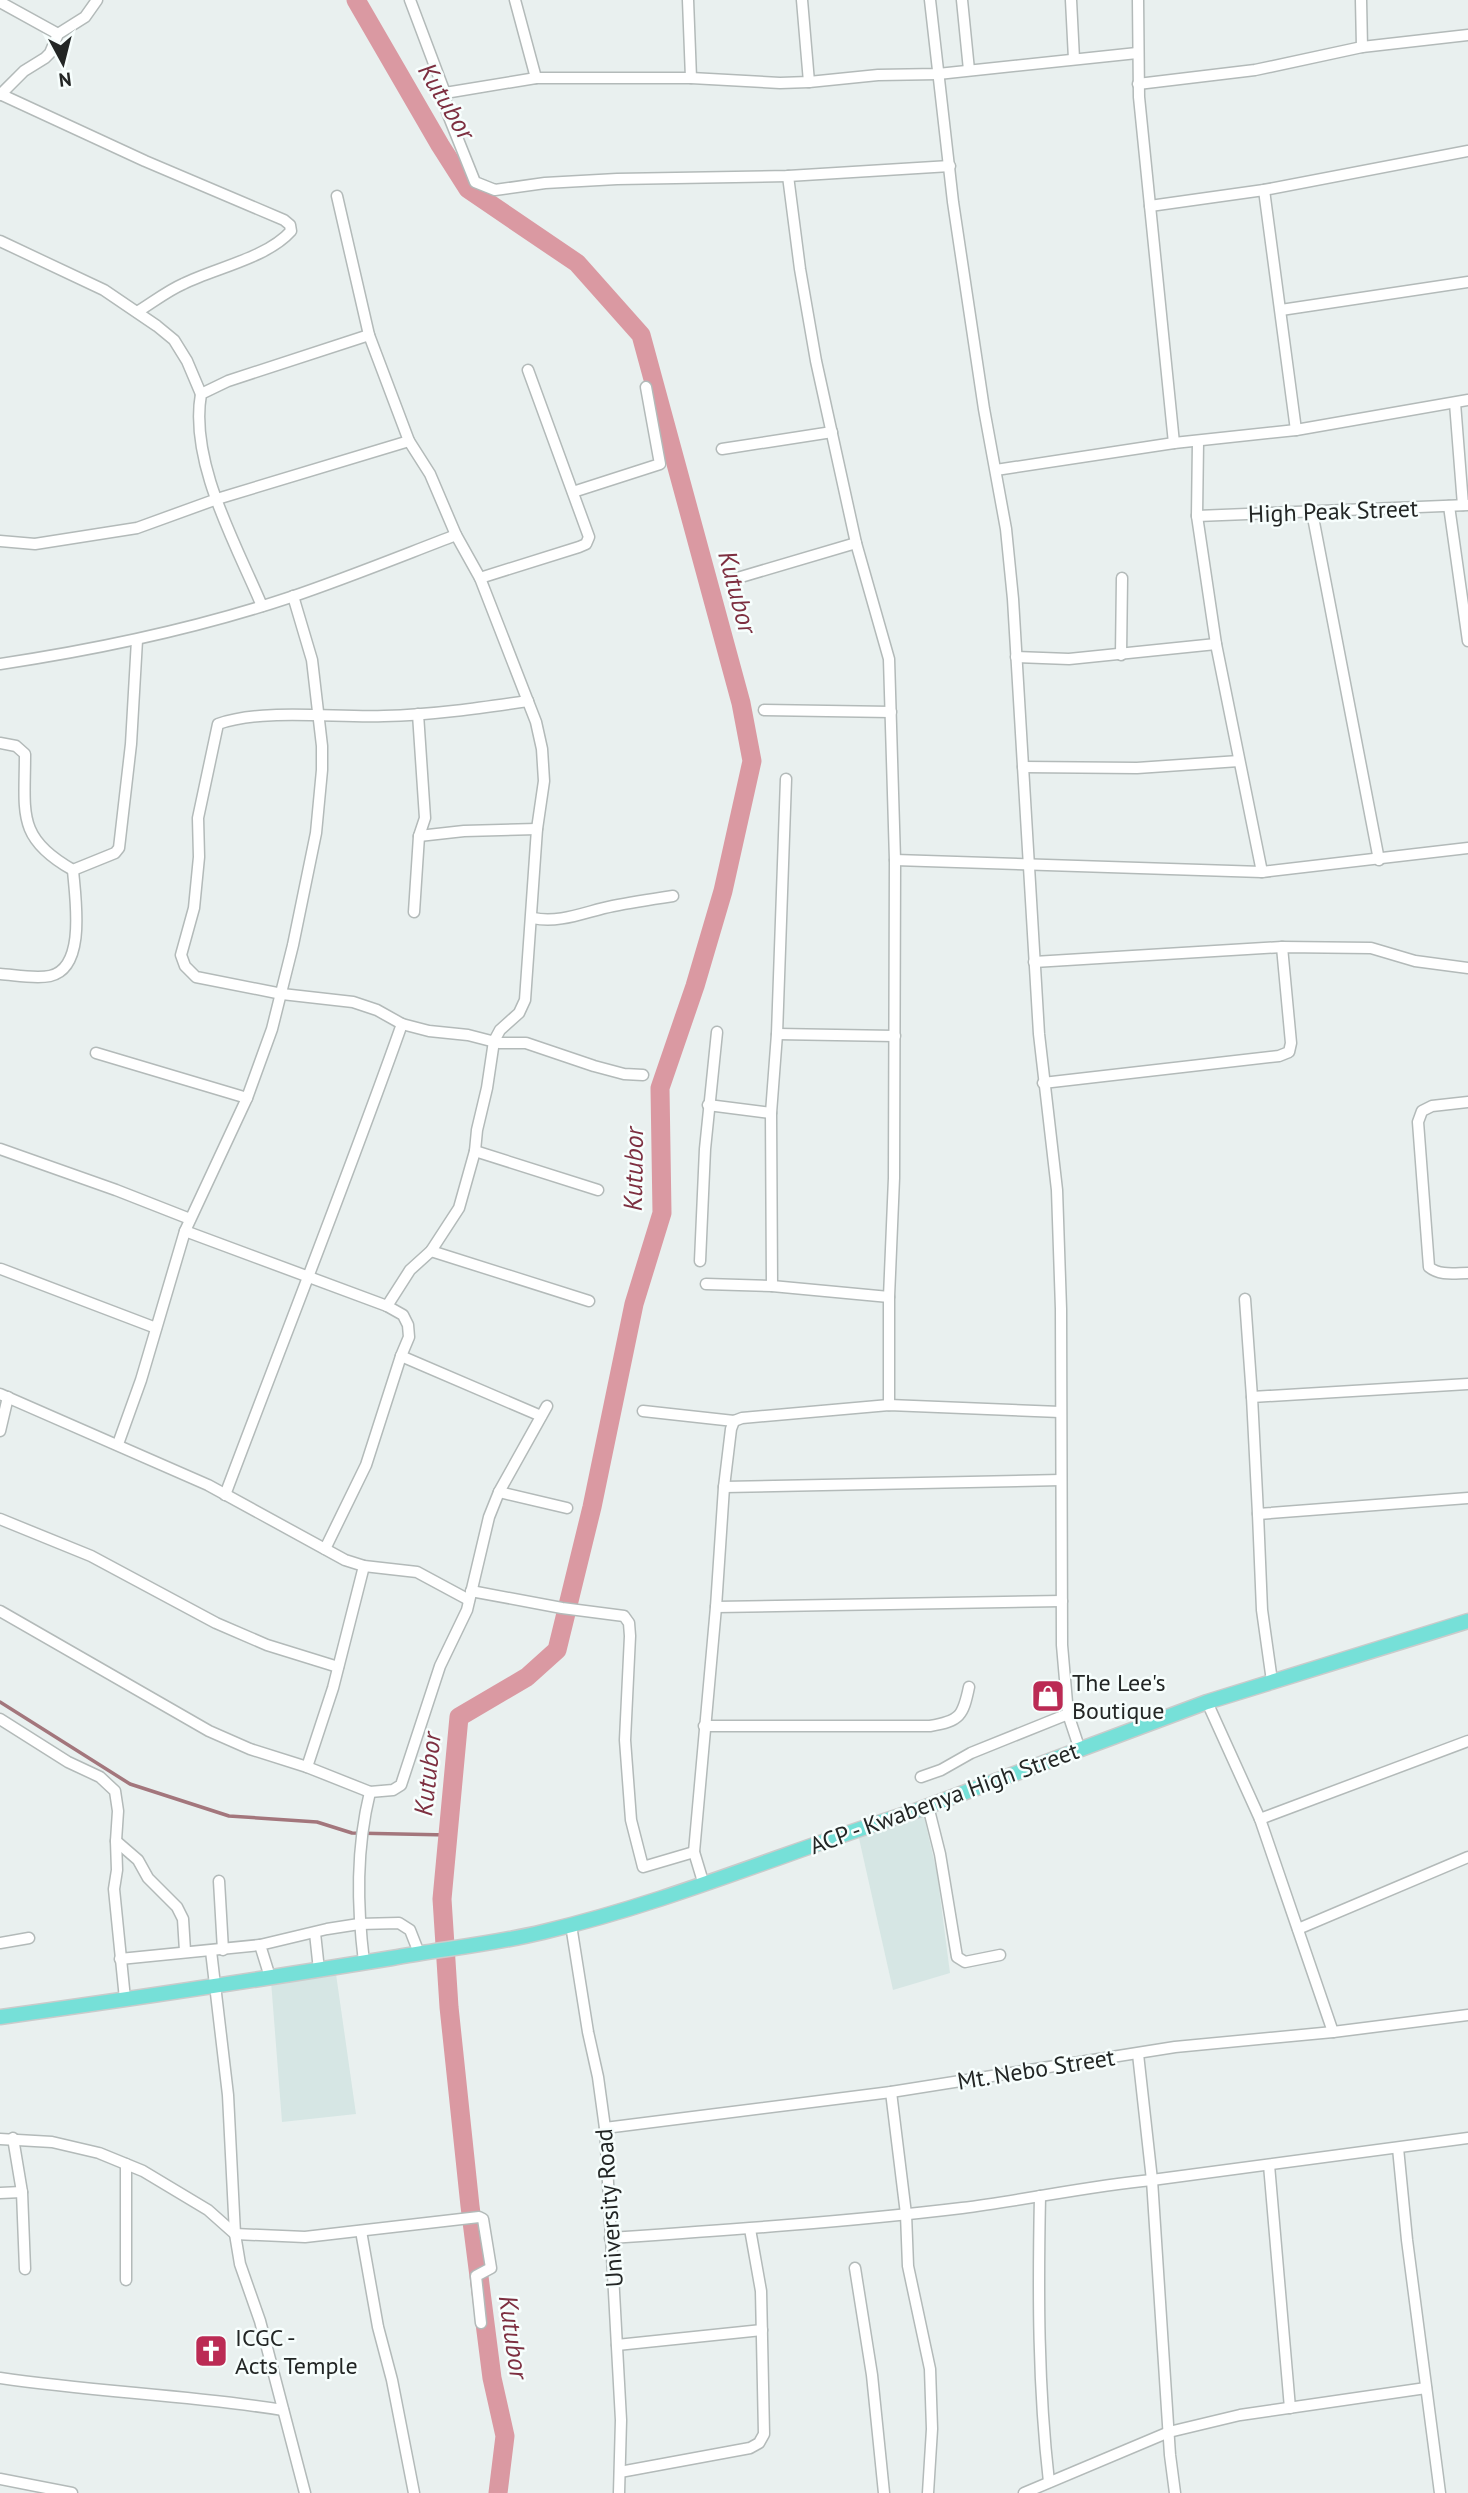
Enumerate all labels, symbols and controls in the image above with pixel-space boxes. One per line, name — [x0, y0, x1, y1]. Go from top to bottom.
north arrow — [28, 28, 98, 98]
water label: Kutubor — [411, 56, 484, 147]
text: N — [57, 67, 73, 93]
street label: High Peak Street — [1247, 493, 1419, 529]
water label: Kutubor — [711, 547, 765, 638]
water label: Kutubor — [616, 1125, 650, 1211]
place label: The Lee's Boutique — [1072, 1667, 1166, 1726]
shop icon: The Lee's Boutique — [1029, 1677, 1067, 1715]
water label: Kutubor — [406, 1729, 448, 1818]
street label: ACP - Kwabenya High Street — [805, 1735, 1083, 1861]
street label: Mt. Nebo Street — [955, 2041, 1117, 2097]
street label: University Road — [588, 2128, 630, 2288]
water label: Kutubor — [492, 2293, 536, 2382]
place label: ICGC - Acts Temple — [235, 2322, 358, 2381]
church icon: ICGC - Acts Temple — [192, 2332, 230, 2370]

